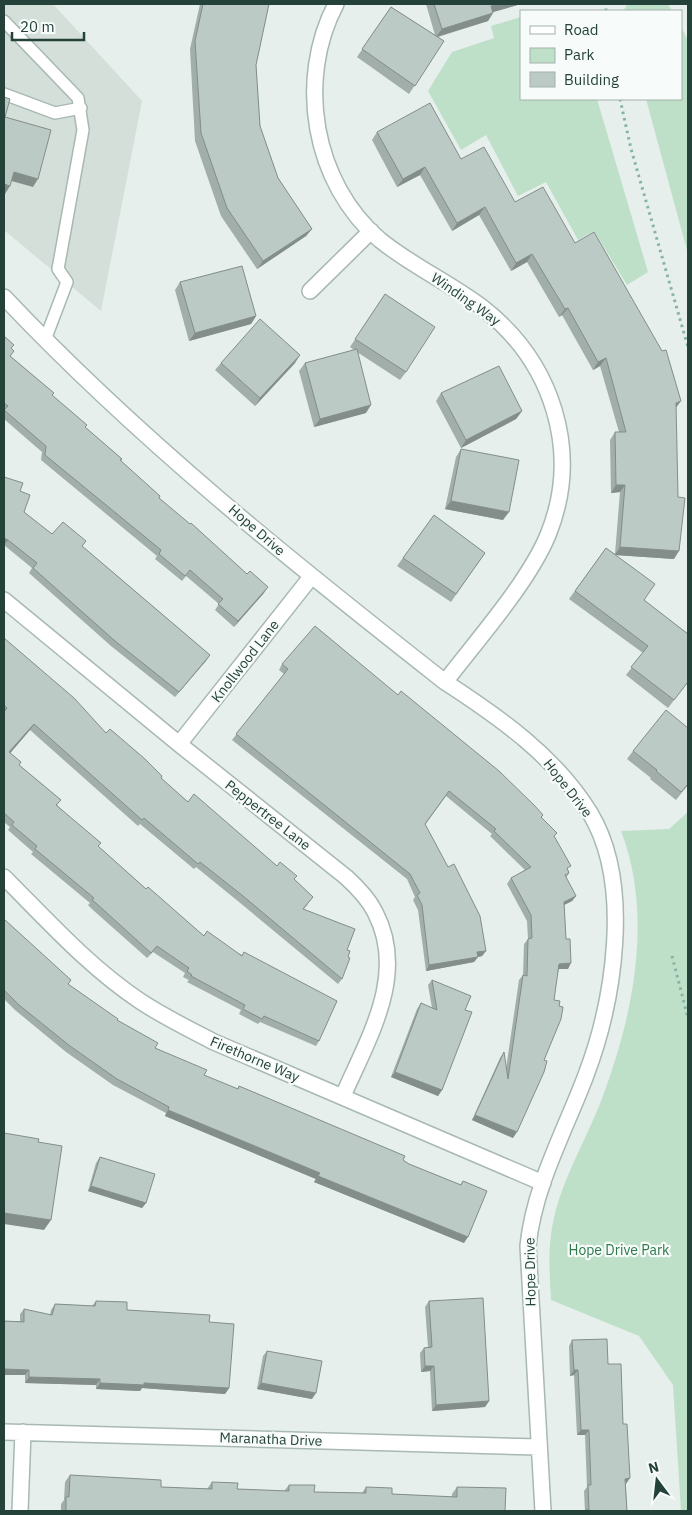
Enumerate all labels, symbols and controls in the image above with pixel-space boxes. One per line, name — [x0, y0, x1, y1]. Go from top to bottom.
scale bar — [12, 10, 85, 42]
legend — [520, 10, 682, 100]
text: 20 m — [20, 17, 55, 36]
text: Road — [564, 20, 599, 39]
text: Park — [564, 45, 594, 64]
text: Building — [564, 70, 619, 89]
street label: Winding Way — [428, 268, 504, 330]
street label: Hope Drive — [225, 500, 289, 560]
street label: Knollwood Lane — [207, 616, 283, 706]
street label: Hope Drive — [540, 755, 597, 821]
street label: Peppertree Lane — [222, 776, 315, 854]
street label: Firethorne Way — [207, 1032, 303, 1086]
street label: Hope Drive — [520, 1237, 540, 1307]
park label: Hope Drive Park — [569, 1241, 670, 1259]
street label: Maranatha Drive — [219, 1428, 323, 1450]
north arrow — [632, 1455, 682, 1505]
text: N — [646, 1457, 661, 1477]

